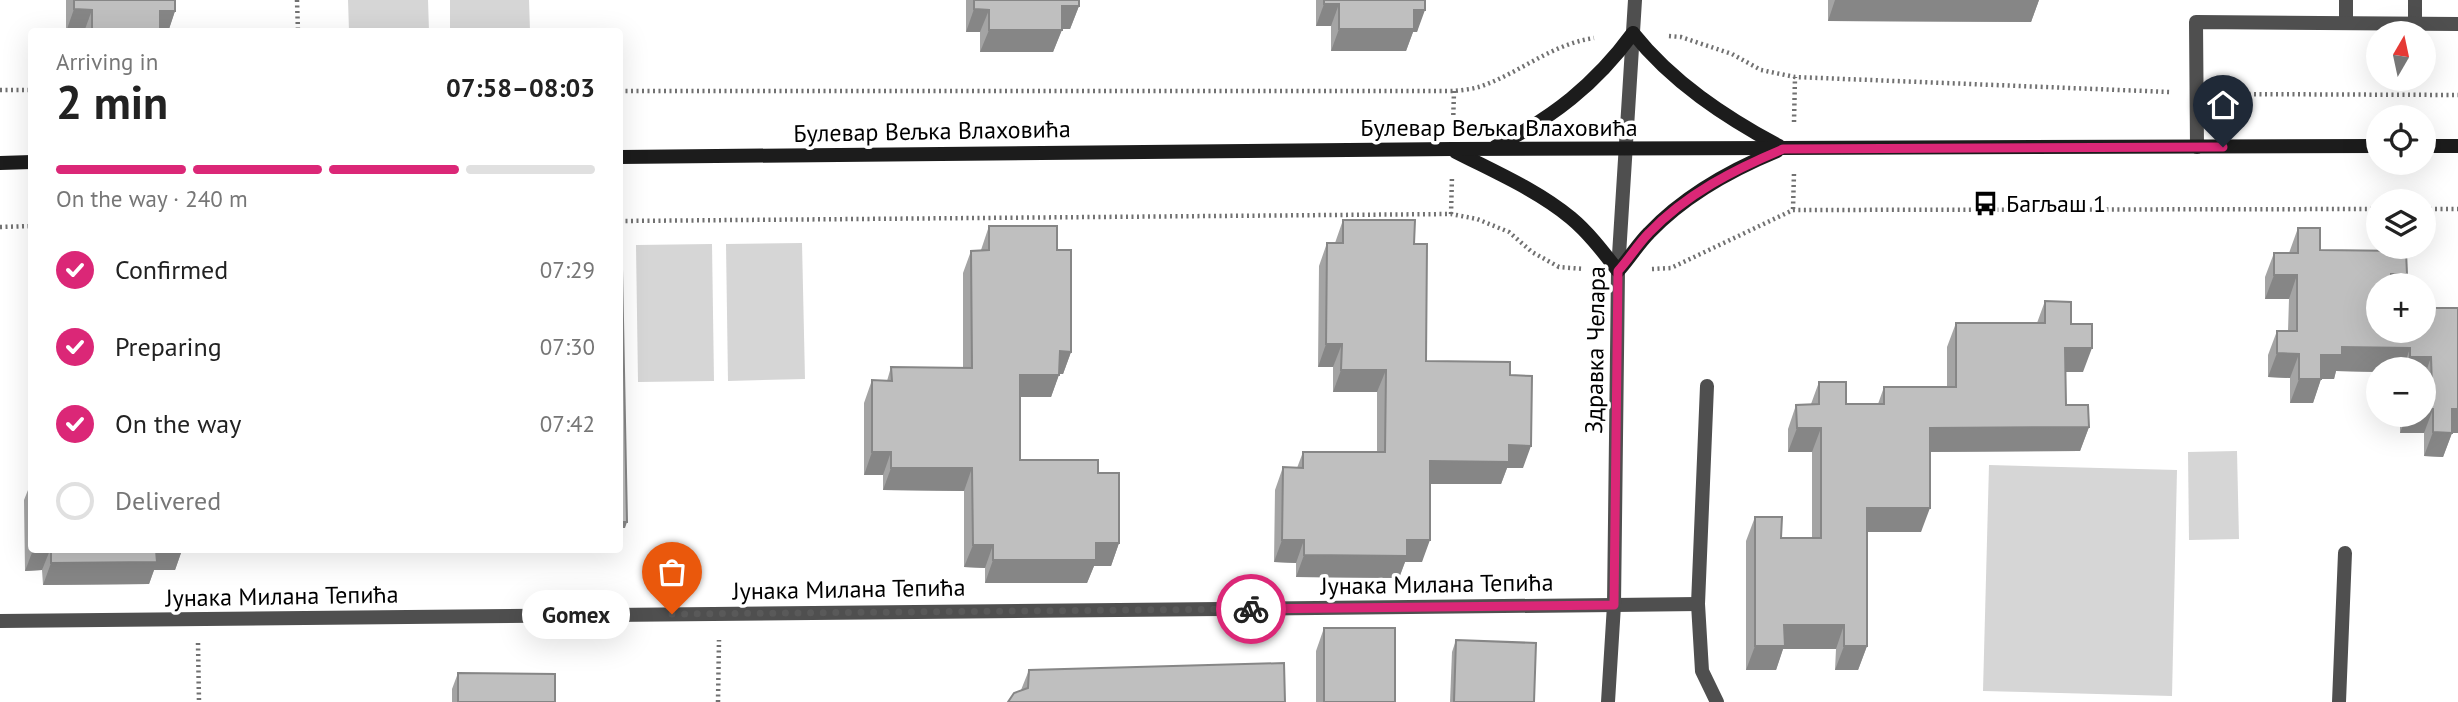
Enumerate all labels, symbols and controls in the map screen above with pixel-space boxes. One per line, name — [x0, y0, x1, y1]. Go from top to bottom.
north arrow — [2366, 21, 2436, 91]
map controls — [2366, 21, 2436, 427]
text: Arriving in — [56, 47, 158, 76]
text: 07:58–08:03 — [446, 71, 595, 104]
text: 2 min — [56, 72, 168, 132]
pin — [2193, 75, 2253, 147]
icon: home — [2204, 86, 2242, 124]
button: locate — [2366, 105, 2436, 175]
street label: Булевар Вељка Влаховића — [1360, 112, 1638, 143]
street label: Булевар Вељка Влаховића — [793, 113, 1071, 149]
text: On the way · 240 m — [56, 184, 248, 213]
place label: Багљаш 1 — [2006, 188, 2106, 219]
bus stop icon: Багљаш 1 — [1972, 189, 2000, 217]
button: layers — [2366, 189, 2436, 259]
icon: check — [56, 251, 94, 289]
text: Confirmed — [115, 253, 228, 286]
text: 07:29 — [540, 255, 595, 284]
street label: Здравка Челара — [1578, 266, 1612, 434]
button: + — [2366, 273, 2436, 343]
icon: check — [56, 328, 94, 366]
text: Preparing — [115, 330, 222, 363]
text: 07:30 — [540, 332, 595, 361]
button: − — [2366, 357, 2436, 427]
icon: check — [56, 405, 94, 443]
text: On the way — [115, 407, 241, 440]
text: 07:42 — [540, 409, 595, 438]
text: Delivered — [115, 484, 221, 517]
pin — [642, 542, 702, 614]
icon: bag — [653, 553, 691, 591]
street label: Јунака Милана Тепића — [1319, 566, 1554, 602]
street label: Јунака Милана Тепића — [731, 571, 966, 607]
courier — [1216, 574, 1286, 644]
street label: Јунака Милана Тепића — [164, 578, 399, 614]
callout: Gomex — [522, 590, 630, 638]
icon: bike — [1232, 590, 1270, 628]
text: Gomex — [542, 600, 610, 629]

